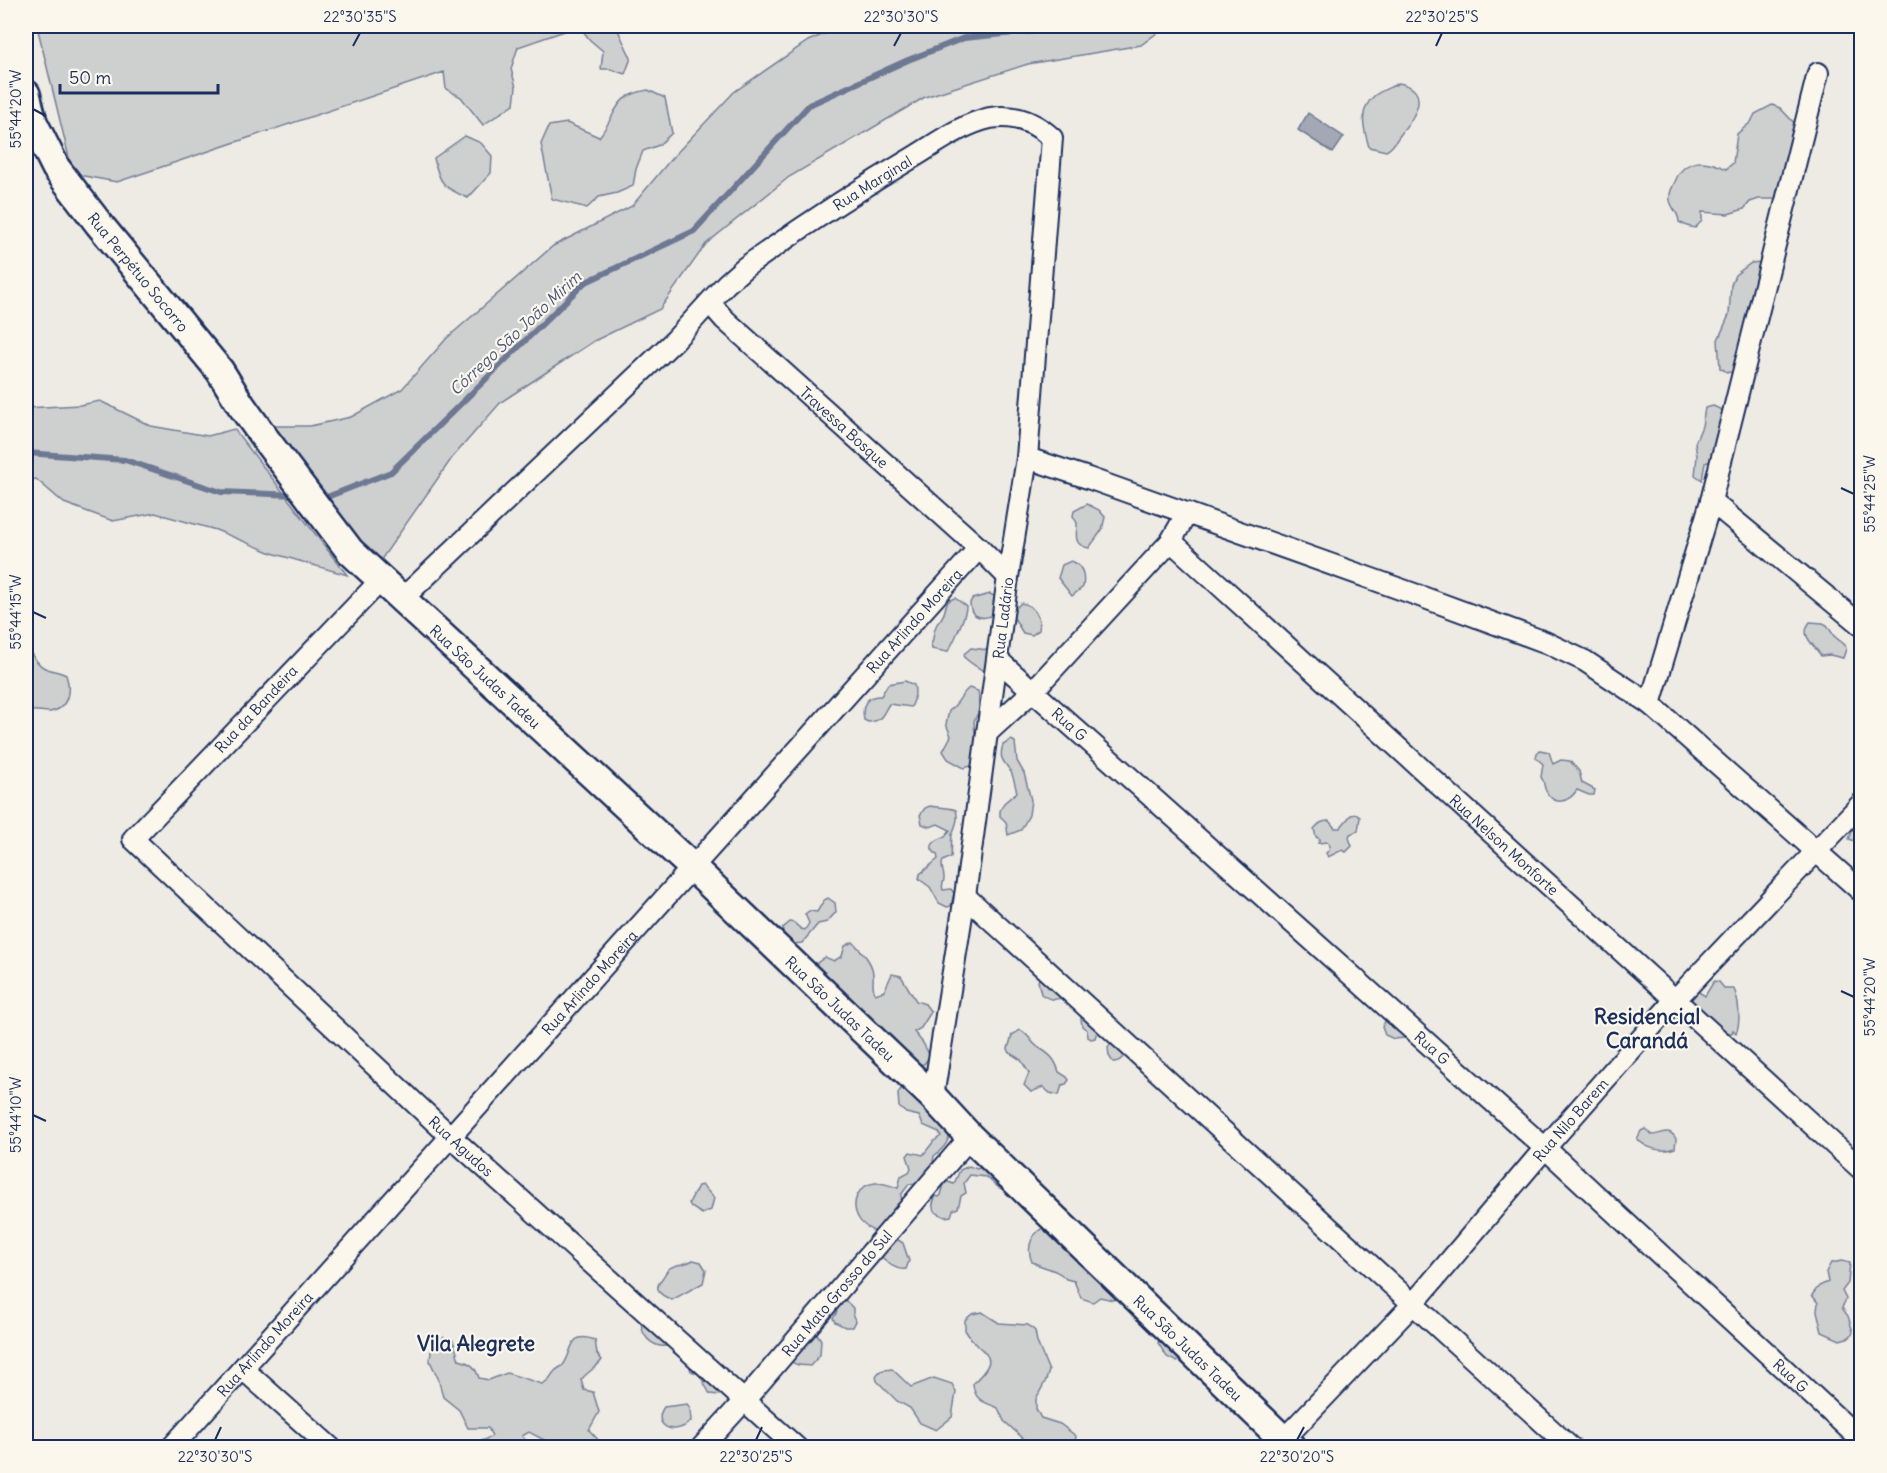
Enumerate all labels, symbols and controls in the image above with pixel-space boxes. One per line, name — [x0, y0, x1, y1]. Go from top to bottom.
text: 22°30'35"S — [323, 7, 397, 26]
text: 22°30'30"S — [864, 7, 938, 26]
text: 22°30'25"S — [1405, 7, 1479, 26]
scale bar — [60, 57, 218, 95]
text: 50 m — [69, 66, 111, 89]
text: 55°44'20"W — [6, 69, 25, 148]
street label: Rua Marginal — [829, 151, 915, 214]
street label: Rua Perpétuo Socorro — [84, 209, 193, 335]
water label: Córrego São João Mirim — [445, 266, 586, 399]
street label: Travessa Bosque — [796, 382, 893, 472]
text: 55°44'25"W — [1860, 455, 1879, 533]
street label: Rua Arlindo Moreira — [862, 564, 966, 677]
text: 55°44'15"W — [6, 574, 25, 650]
street label: Rua Ladário — [989, 576, 1017, 660]
street label: Rua São Judas Tadeu — [426, 620, 545, 732]
street label: Rua da Bandeira — [211, 661, 302, 757]
street label: Rua G — [1048, 703, 1091, 745]
street label: Rua Nelson Monforte — [1446, 790, 1563, 899]
street label: Rua Arlindo Moreira — [537, 925, 641, 1039]
street label: Rua São Judas Tadeu — [781, 952, 899, 1065]
text: 55°44'20"W — [1860, 957, 1879, 1036]
district label: Residencial Carandá — [1594, 1003, 1700, 1054]
street label: Rua G — [1411, 1027, 1454, 1068]
street label: Rua Nilo Barem — [1528, 1074, 1612, 1165]
text: 55°44'10"W — [6, 1076, 25, 1153]
street label: Rua Agudos — [425, 1112, 498, 1180]
street label: Rua Mato Grosso do Sul — [777, 1226, 896, 1360]
street label: Rua Arlindo Moreira — [213, 1287, 317, 1400]
street label: Rua São Judas Tadeu — [1130, 1291, 1247, 1405]
district label: Vila Alegrete — [417, 1330, 535, 1357]
street label: Rua G — [1769, 1354, 1813, 1396]
text: 22°30'30"S — [178, 1447, 252, 1466]
text: 22°30'25"S — [719, 1447, 793, 1466]
text: 22°30'20"S — [1260, 1447, 1334, 1466]

